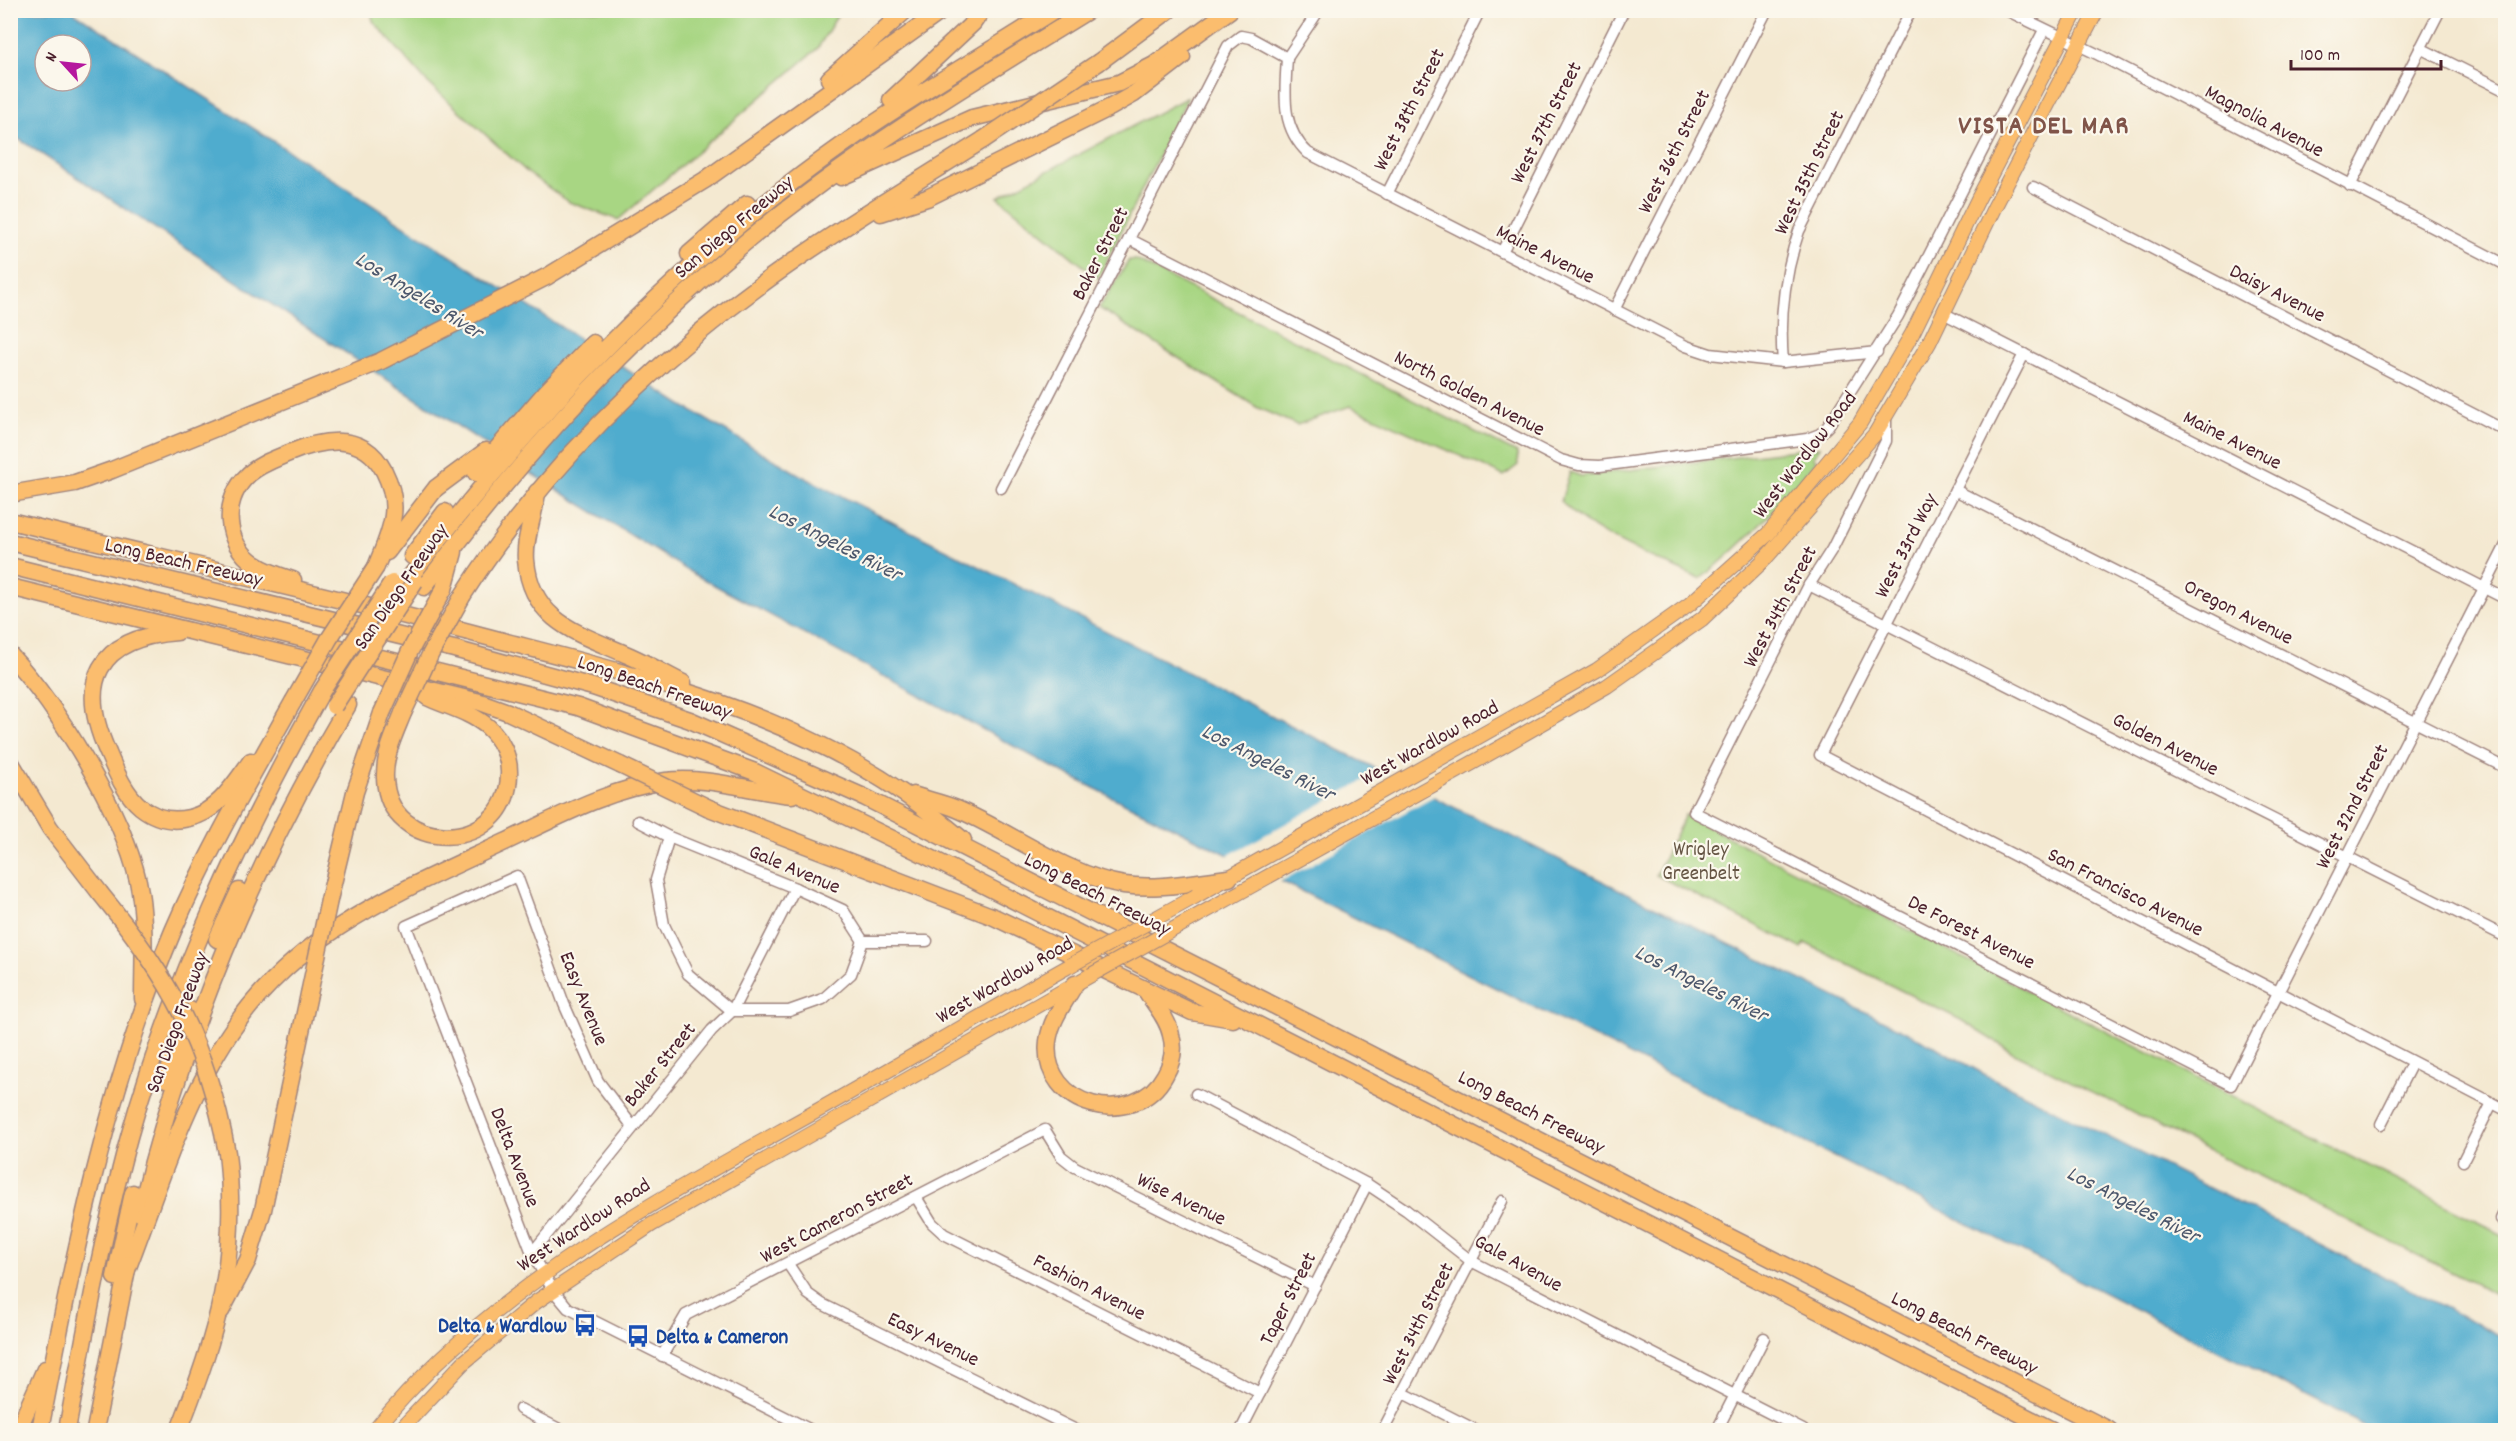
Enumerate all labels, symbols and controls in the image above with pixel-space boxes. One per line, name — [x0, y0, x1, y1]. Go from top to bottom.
north arrow — [33, 33, 93, 93]
scale bar — [2291, 33, 2441, 71]
street label: West 38th Street — [1367, 44, 1454, 177]
text: 100 m — [2300, 44, 2340, 69]
text: N — [40, 48, 64, 66]
street label: West 37th Street — [1504, 57, 1591, 190]
street label: Magnolia Avenue — [2199, 79, 2329, 167]
street label: West 36th Street — [1632, 85, 1720, 220]
street label: West 35th Street — [1768, 106, 1854, 241]
district label: VISTA DEL MAR — [1958, 108, 2130, 147]
street label: San Diego Freeway — [668, 169, 802, 287]
street label: Baker Street — [1065, 202, 1138, 306]
street label: Maine Avenue — [1490, 218, 1599, 293]
water label: Los Angeles River — [348, 245, 490, 350]
street label: Daisy Avenue — [2223, 258, 2330, 332]
street label: North Golden Avenue — [1388, 344, 1549, 446]
street label: West Wardlow Road — [1747, 386, 1866, 526]
street label: Maine Avenue — [2177, 404, 2286, 479]
street label: West 33rd Way — [1868, 488, 1947, 604]
water label: Los Angeles River — [763, 497, 909, 592]
street label: San Diego Freeway — [348, 518, 458, 657]
street label: Long Beach Freeway — [101, 531, 266, 597]
street label: West 34th Street — [1737, 541, 1826, 674]
street label: Oregon Avenue — [2178, 573, 2298, 654]
street label: Long Beach Freeway — [573, 648, 736, 729]
street label: West Wardlow Road — [1356, 694, 1505, 795]
street label: Golden Avenue — [2106, 706, 2223, 785]
water label: Los Angeles River — [1196, 717, 1342, 812]
street label: West 32nd Street — [2309, 739, 2398, 875]
park label: Wrigley Greenbelt — [1662, 836, 1740, 890]
street label: Gale Avenue — [743, 838, 844, 904]
street label: San Francisco Avenue — [2041, 841, 2208, 946]
street label: Long Beach Freeway — [1018, 846, 1176, 946]
street label: De Forest Avenue — [1902, 889, 2040, 979]
street label: West Wardlow Road — [931, 930, 1080, 1033]
water label: Los Angeles River — [1629, 938, 1775, 1033]
street label: San Diego Freeway — [139, 948, 218, 1098]
street label: Easy Avenue — [550, 948, 615, 1051]
street label: Baker Street — [618, 1017, 705, 1115]
street label: Long Beach Freeway — [1452, 1064, 1610, 1164]
street label: Delta Avenue — [480, 1104, 546, 1212]
water label: Los Angeles River — [2061, 1159, 2207, 1254]
street label: Wise Avenue — [1131, 1166, 1231, 1235]
street label: West Cameron Street — [756, 1167, 919, 1273]
street label: West Wardlow Road — [512, 1172, 657, 1281]
street label: Gale Avenue — [1468, 1228, 1567, 1301]
street label: Fashion Avenue — [1027, 1247, 1150, 1330]
street label: Taper Street — [1253, 1247, 1326, 1351]
street label: West 34th Street — [1376, 1258, 1464, 1391]
street label: Long Beach Freeway — [1885, 1285, 2043, 1385]
street label: Easy Avenue — [882, 1306, 984, 1376]
bus stop icon: Delta & Wardlow — [572, 1312, 598, 1338]
place label: Delta & Wardlow — [438, 1313, 567, 1343]
bus stop icon: Delta & Cameron — [625, 1323, 651, 1349]
place label: Delta & Cameron — [656, 1324, 789, 1354]

